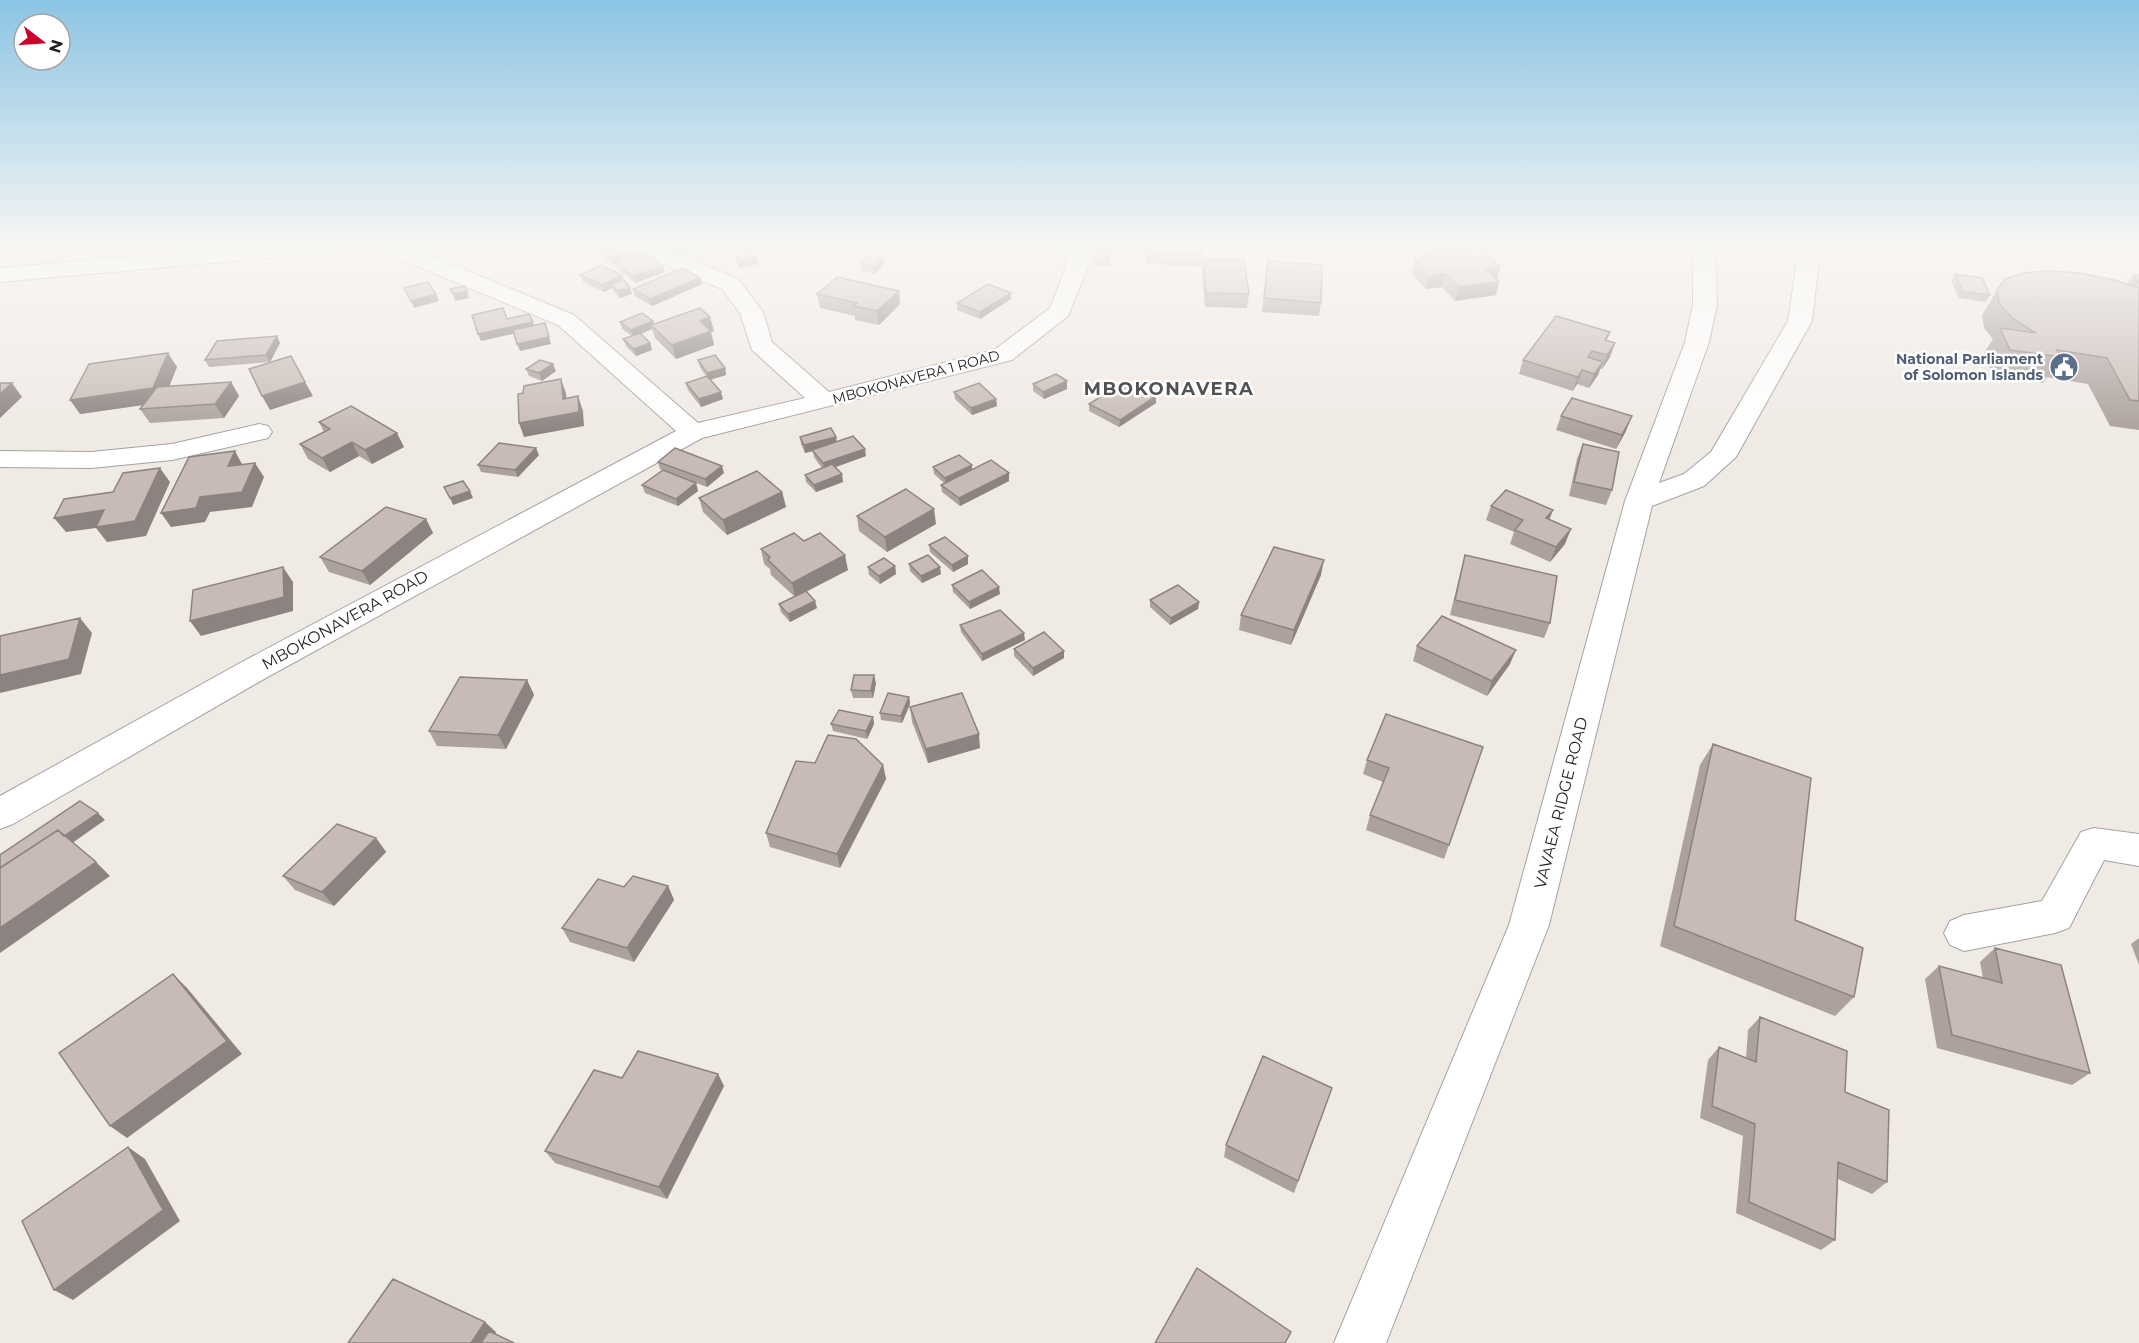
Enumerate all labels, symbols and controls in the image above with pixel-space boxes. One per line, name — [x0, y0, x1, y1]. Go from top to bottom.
north arrow — [12, 12, 72, 72]
text: N — [45, 37, 67, 55]
street label: MBOKONAVERA 1 ROAD — [830, 346, 1002, 408]
place label: National Parliament of Solomon Islands — [1896, 350, 2044, 384]
public building icon: National Parliament of Solomon Islands — [2048, 351, 2080, 383]
district label: MBOKONAVERA — [1084, 378, 1254, 400]
street label: MBOKONAVERA ROAD — [259, 566, 431, 674]
street label: VAVAEA RIDGE ROAD — [1530, 715, 1592, 891]

